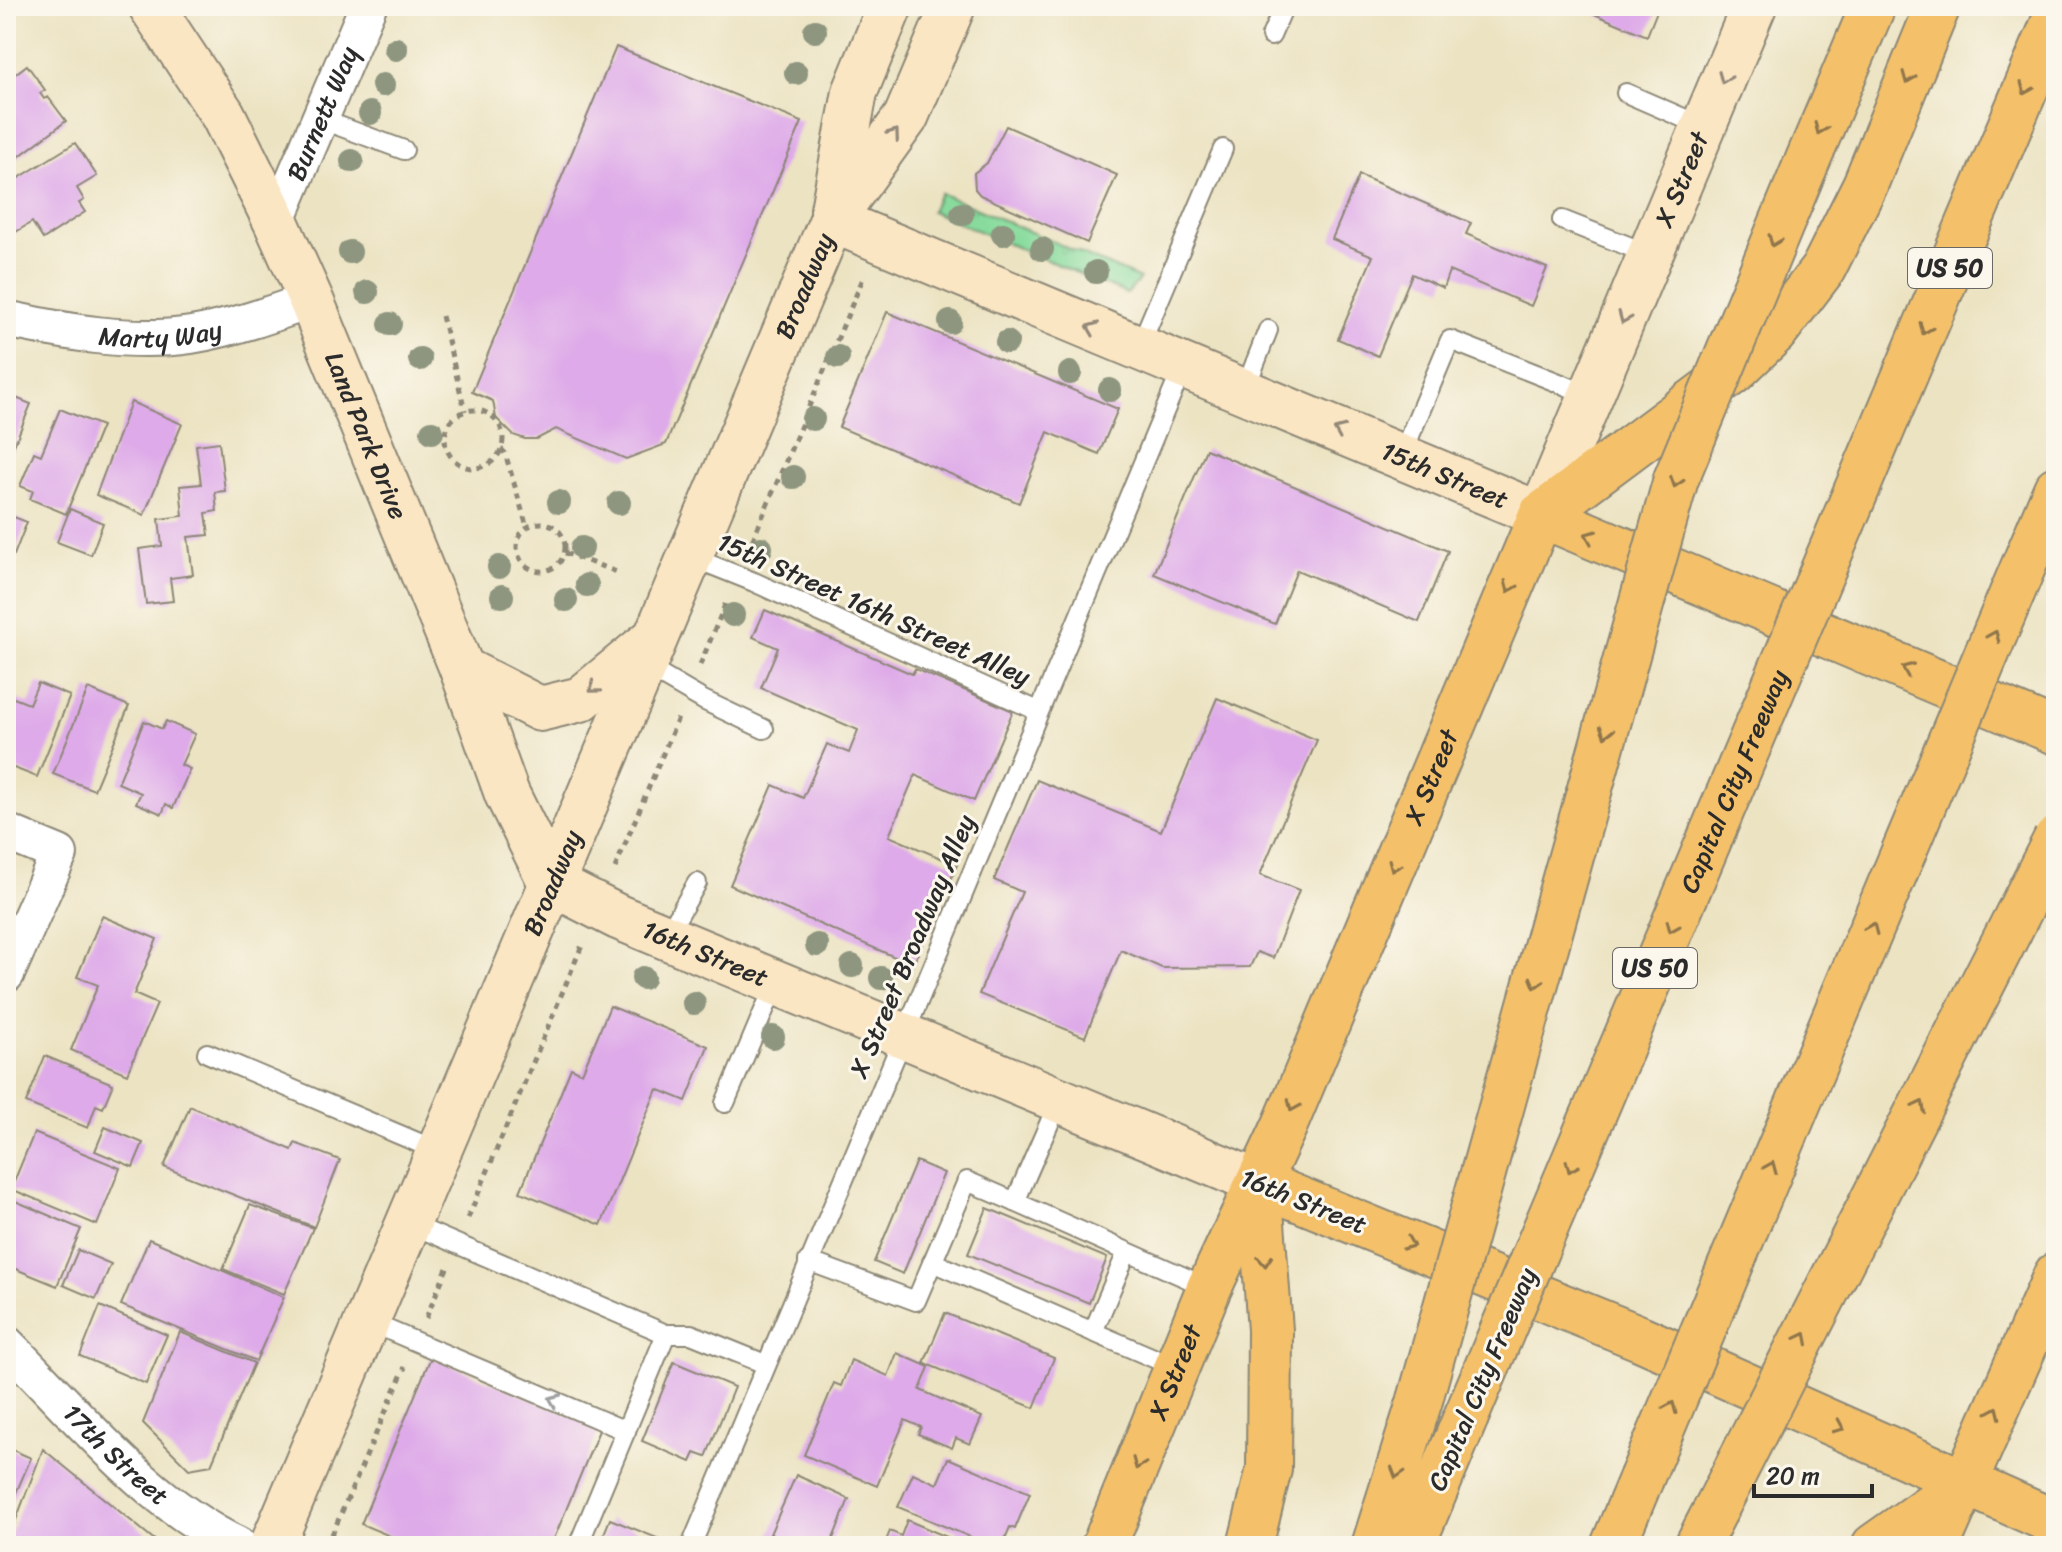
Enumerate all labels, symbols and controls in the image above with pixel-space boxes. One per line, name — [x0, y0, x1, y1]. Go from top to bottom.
street label: Burnett Way — [273, 38, 372, 188]
one-way arrow — [1717, 70, 1734, 84]
one-way arrow — [1902, 70, 1918, 84]
one-way arrow — [2019, 81, 2035, 95]
one-way arrow — [1814, 121, 1830, 135]
street label: X Street — [1641, 123, 1723, 235]
one-way arrow — [884, 129, 898, 143]
street label: Broadway — [761, 225, 847, 346]
one-way arrow — [1767, 233, 1784, 247]
road number: US 50 — [1908, 248, 1992, 288]
street label: Marty Way — [97, 306, 227, 361]
one-way arrow — [1618, 310, 1634, 324]
one-way arrow — [1918, 320, 1934, 335]
one-way arrow — [1086, 322, 1100, 338]
street label: Land Park Drive — [311, 344, 421, 527]
one-way arrow — [1333, 425, 1347, 441]
street label: 15th Street — [1374, 428, 1516, 522]
one-way arrow — [1669, 475, 1685, 488]
street label: 15th Street 16th Street Alley — [710, 519, 1039, 699]
one-way arrow — [1584, 529, 1598, 545]
one-way arrow — [1503, 579, 1519, 593]
one-way arrow — [1984, 630, 2001, 644]
street label: Capital City Freeway — [1666, 662, 1802, 900]
one-way arrow — [1901, 663, 1915, 679]
one-way arrow — [589, 678, 604, 693]
street label: X Street — [1390, 721, 1472, 833]
one-way arrow — [1598, 725, 1615, 739]
street label: X Street Broadway Alley — [835, 807, 988, 1086]
street label: Broadway — [509, 822, 595, 943]
one-way arrow — [1387, 858, 1403, 872]
street label: 16th Street — [635, 907, 776, 1000]
one-way arrow — [1666, 919, 1682, 933]
one-way arrow — [1862, 922, 1878, 936]
road number: US 50 — [1613, 948, 1697, 988]
one-way arrow — [1529, 975, 1545, 989]
one-way arrow — [1286, 1098, 1303, 1112]
one-way arrow — [1911, 1100, 1926, 1115]
street label: 16th Street — [1234, 1155, 1374, 1247]
one-way arrow — [1565, 1158, 1581, 1173]
one-way arrow — [1762, 1161, 1778, 1176]
one-way arrow — [1401, 1234, 1415, 1251]
one-way arrow — [1256, 1255, 1273, 1268]
street label: Capital City Freeway — [1414, 1260, 1550, 1498]
street label: X Street — [1134, 1316, 1216, 1428]
one-way arrow — [1793, 1331, 1808, 1346]
street label: 17th Street — [52, 1392, 180, 1517]
one-way arrow — [548, 1393, 562, 1409]
one-way arrow — [1661, 1401, 1677, 1415]
one-way arrow — [1985, 1406, 2001, 1420]
one-way arrow — [1831, 1418, 1846, 1434]
scale bar — [1754, 1448, 1872, 1498]
text: 20 m — [1766, 1455, 1820, 1497]
one-way arrow — [1131, 1456, 1148, 1470]
one-way arrow — [1390, 1466, 1406, 1480]

